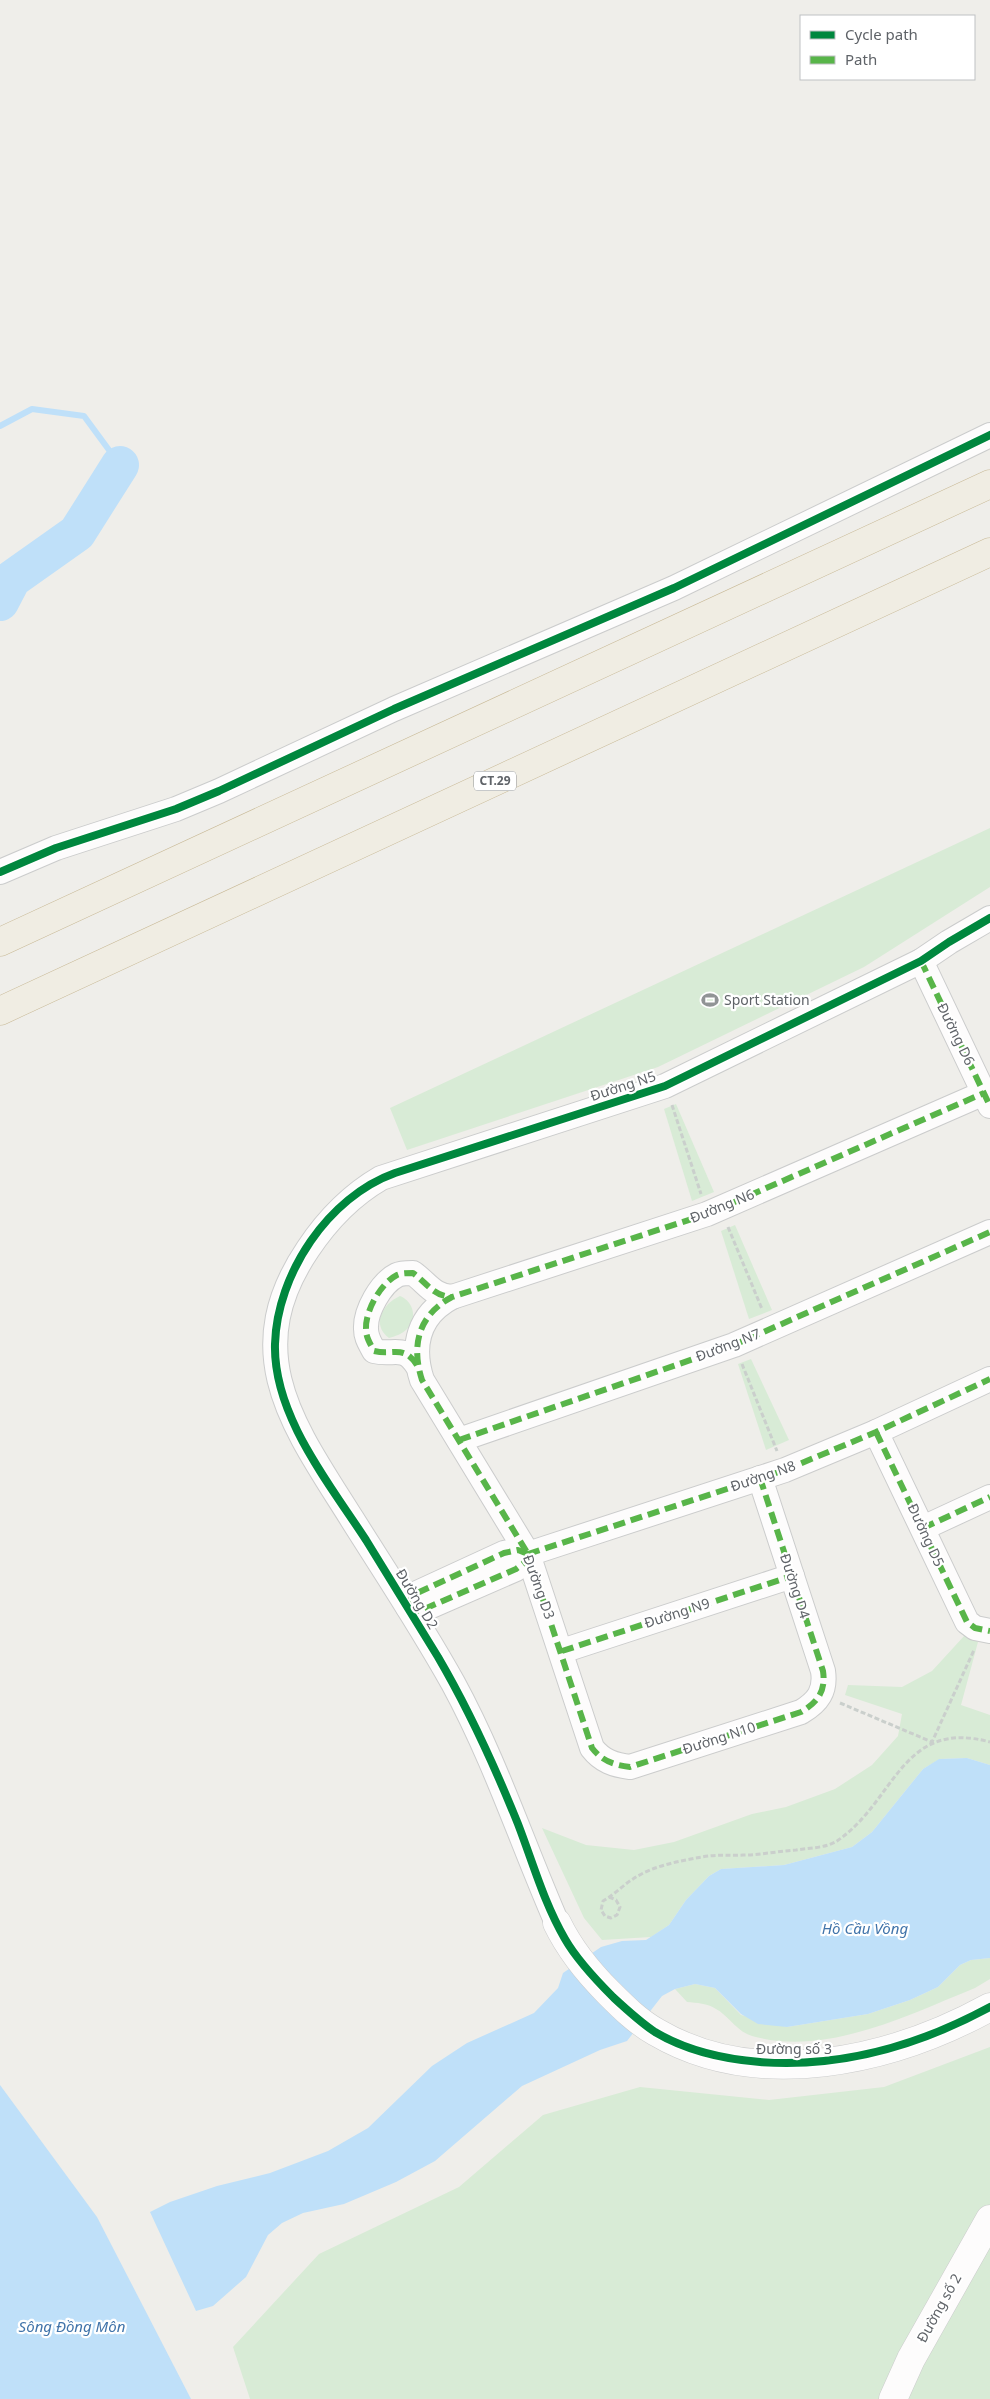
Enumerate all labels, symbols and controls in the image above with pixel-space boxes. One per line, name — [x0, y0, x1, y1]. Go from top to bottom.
legend — [800, 15, 975, 80]
text: Cycle path — [845, 24, 918, 44]
text: Path — [845, 49, 877, 69]
road number: CT.29 — [474, 771, 516, 790]
sports icon: Sport Station — [700, 990, 720, 1010]
place label: Sport Station — [724, 990, 810, 1009]
street label: Đường D6 — [933, 999, 980, 1068]
street label: Đường N5 — [588, 1066, 658, 1105]
street label: Đường N6 — [687, 1184, 757, 1227]
street label: Đường N7 — [693, 1324, 763, 1366]
street label: Đường N8 — [728, 1456, 798, 1496]
street label: Đường D5 — [904, 1500, 949, 1569]
street label: Đường D4 — [776, 1551, 815, 1621]
street label: Đường D3 — [519, 1552, 560, 1622]
street label: Đường D2 — [392, 1565, 443, 1633]
street label: Đường N9 — [642, 1593, 712, 1632]
street label: Đường N10 — [680, 1717, 758, 1758]
water label: Hồ Cầu Vồng — [822, 1918, 908, 1938]
street label: Đường số 3 — [756, 2039, 832, 2058]
street label: Đường số 2 — [912, 2270, 965, 2346]
water label: Sông Đồng Môn — [19, 2316, 125, 2336]

